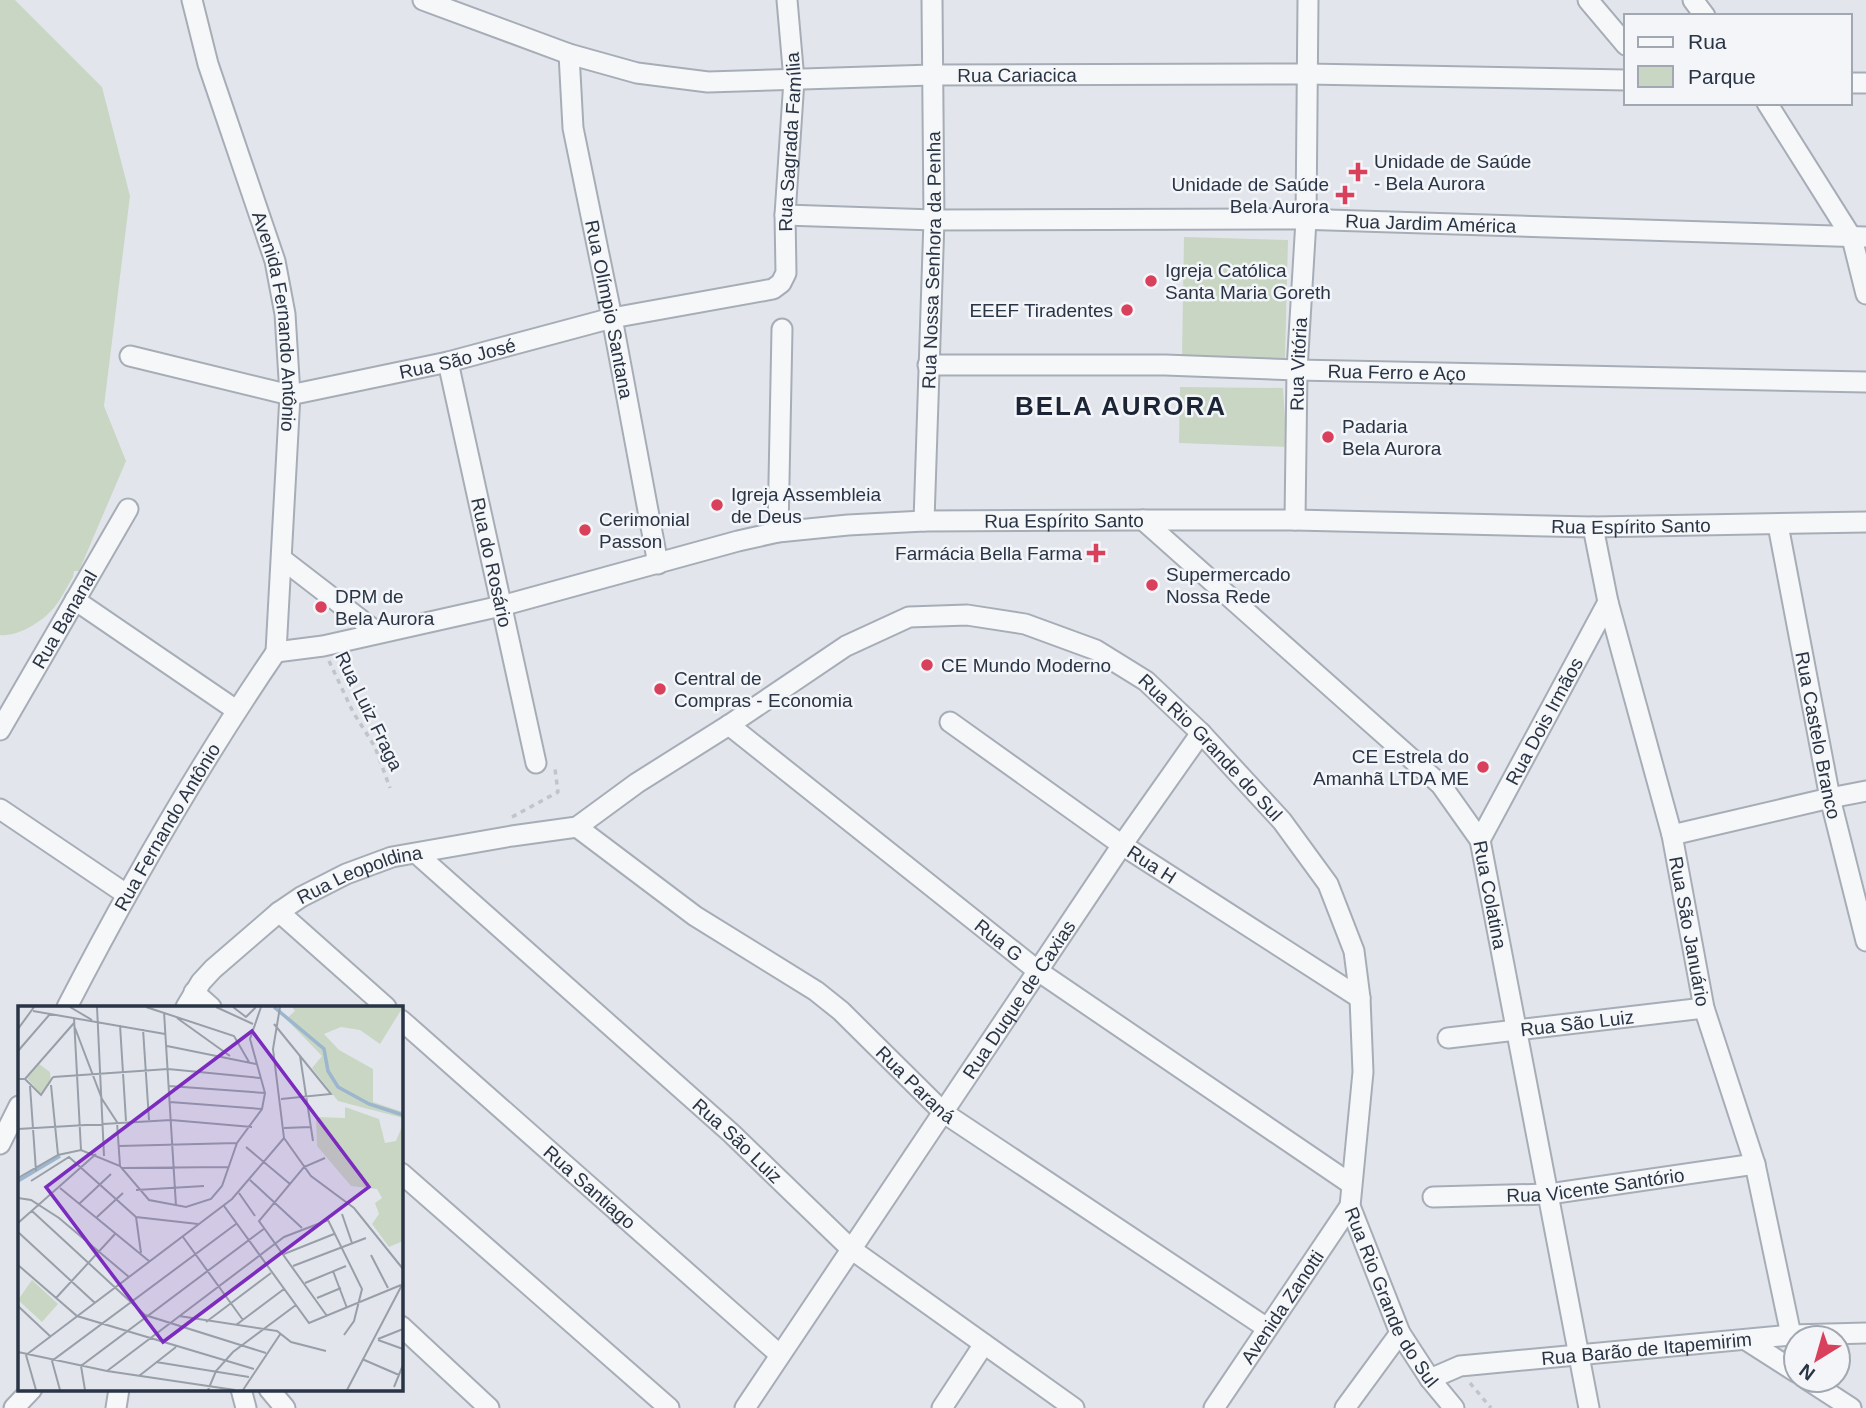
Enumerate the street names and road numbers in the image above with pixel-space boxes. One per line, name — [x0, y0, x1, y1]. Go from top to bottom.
street label: Rua Sagrada Família — [774, 51, 805, 232]
street label: Rua Cariacica — [957, 64, 1077, 85]
street label: Rua Nossa Senhora da Penha — [918, 131, 945, 389]
street label: Avenida Fernando Antônio — [248, 208, 301, 432]
street label: Rua Jardim América — [1345, 210, 1517, 236]
street label: Rua Olímpio Santana — [582, 218, 637, 401]
street label: Rua Vitória — [1286, 316, 1311, 411]
street label: Rua São José — [397, 334, 518, 382]
street label: Rua Ferro e Aço — [1327, 360, 1466, 384]
street label: Rua do Rosário — [468, 495, 516, 629]
street label: Rua Espírito Santo — [984, 509, 1144, 531]
street label: Rua Espírito Santo — [1551, 514, 1711, 538]
street label: Rua Bananal — [28, 566, 101, 672]
street label: Rua Luiz Fraga — [331, 648, 407, 774]
street label: Rua Castelo Branco — [1792, 650, 1845, 821]
street label: Rua Dois Irmãos — [1501, 654, 1587, 788]
street label: Rua Rio Grande do Sul — [1135, 669, 1287, 825]
street label: Rua Fernando Antônio — [110, 739, 224, 914]
street label: Rua Colatina — [1470, 839, 1511, 951]
street label: Rua Leopoldina — [293, 841, 424, 908]
street label: Rua H — [1124, 841, 1180, 888]
street label: Rua São Januário — [1666, 854, 1714, 1008]
street label: Rua G — [971, 915, 1027, 965]
street label: Rua Duque de Caxias — [958, 916, 1079, 1082]
street label: Rua São Luiz — [1519, 1006, 1635, 1040]
street label: Rua Paraná — [872, 1042, 959, 1128]
street label: Rua São Luiz — [689, 1094, 787, 1187]
street label: Rua Santiago — [540, 1141, 640, 1233]
street label: Rua Vicente Santório — [1506, 1164, 1686, 1206]
street label: Rua Rio Grande do Sul — [1341, 1204, 1443, 1391]
street label: Avenida Zanotti — [1237, 1246, 1328, 1367]
street label: Rua Barão de Itapemirim — [1540, 1328, 1753, 1369]

